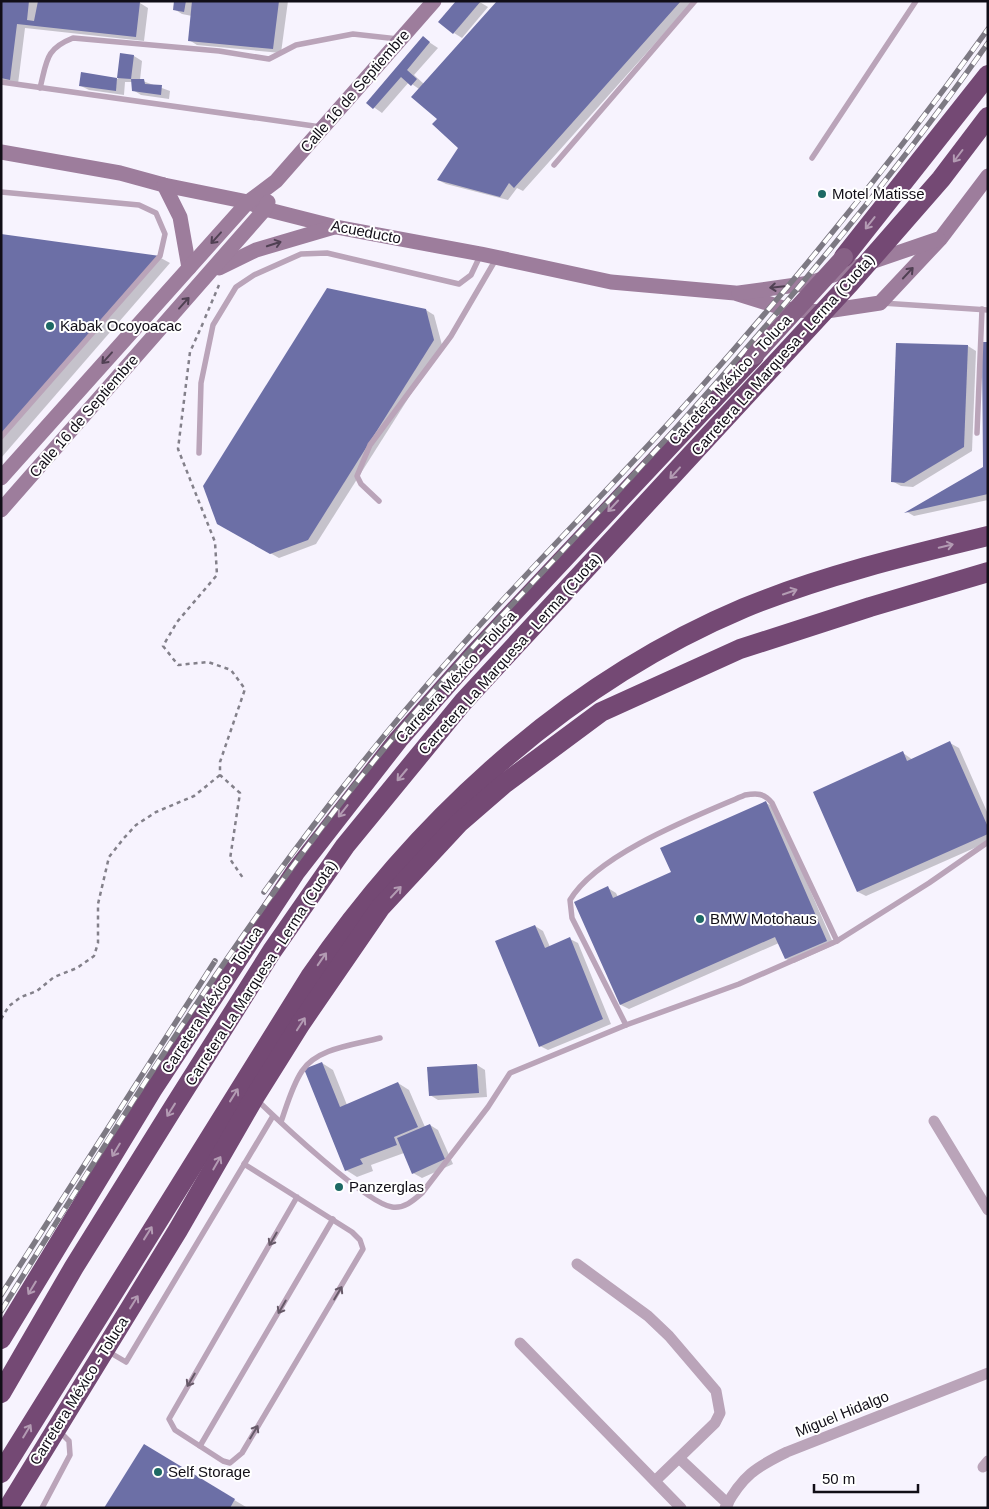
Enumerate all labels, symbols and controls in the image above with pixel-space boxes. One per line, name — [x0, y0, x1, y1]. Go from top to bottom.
street label: Calle 16 de Septiembre — [297, 26, 412, 155]
one-way arrow — [953, 149, 963, 163]
place label: Motel Matisse — [832, 185, 925, 202]
marker: Motel Matisse — [816, 188, 828, 200]
street label: Acueducto — [330, 216, 403, 247]
one-way arrow — [865, 216, 876, 229]
one-way arrow — [211, 231, 222, 244]
one-way arrow — [266, 238, 282, 248]
street label: Carretera La Marquesa - Lerma (Cuota) — [688, 250, 878, 459]
one-way arrow — [902, 267, 914, 280]
one-way arrow — [770, 282, 786, 292]
one-way arrow — [178, 297, 190, 310]
street label: Carretera México - Toluca — [665, 311, 795, 448]
place label: Kabak Ocoyoacac — [60, 317, 182, 334]
marker: Kabak Ocoyoacac — [44, 320, 56, 332]
street label: Calle 16 de Septiembre — [26, 351, 141, 480]
one-way arrow — [101, 352, 113, 365]
one-way arrow — [669, 466, 681, 479]
one-way arrow — [607, 500, 619, 513]
one-way arrow — [938, 541, 954, 550]
street label: Carretera La Marquesa - Lerma (Cuota) — [415, 549, 605, 758]
one-way arrow — [782, 587, 798, 596]
street label: Carretera México - Toluca — [392, 607, 520, 746]
one-way arrow — [397, 768, 408, 781]
one-way arrow — [337, 804, 348, 817]
street label: Carretera La Marquesa - Lerma (Cuota) — [181, 857, 340, 1089]
one-way arrow — [390, 885, 402, 898]
place label: BMW Motohaus — [710, 910, 817, 927]
marker: BMW Motohaus — [694, 913, 706, 925]
street label: Carretera México - Toluca — [158, 923, 266, 1076]
one-way arrow — [317, 952, 327, 966]
one-way arrow — [297, 1017, 307, 1031]
one-way arrow — [230, 1089, 240, 1103]
one-way arrow — [166, 1103, 176, 1117]
one-way arrow — [111, 1142, 121, 1156]
one-way arrow — [213, 1156, 223, 1170]
place label: Panzerglas — [349, 1178, 424, 1195]
marker: Panzerglas — [333, 1181, 345, 1193]
one-way arrow — [144, 1227, 154, 1241]
one-way arrow — [267, 1232, 277, 1246]
one-way arrow — [26, 1281, 36, 1295]
one-way arrow — [333, 1286, 343, 1300]
one-way arrow — [129, 1296, 139, 1310]
one-way arrow — [276, 1299, 286, 1313]
street label: Carretera México - Toluca — [26, 1313, 132, 1468]
one-way arrow — [186, 1372, 196, 1387]
street label: Miguel Hidalgo — [793, 1387, 891, 1440]
one-way arrow — [22, 1425, 32, 1439]
one-way arrow — [250, 1426, 260, 1440]
scale bar — [814, 1462, 918, 1494]
place label: Self Storage — [168, 1463, 251, 1480]
marker: Self Storage — [152, 1466, 164, 1478]
text: 50 m — [822, 1470, 855, 1487]

